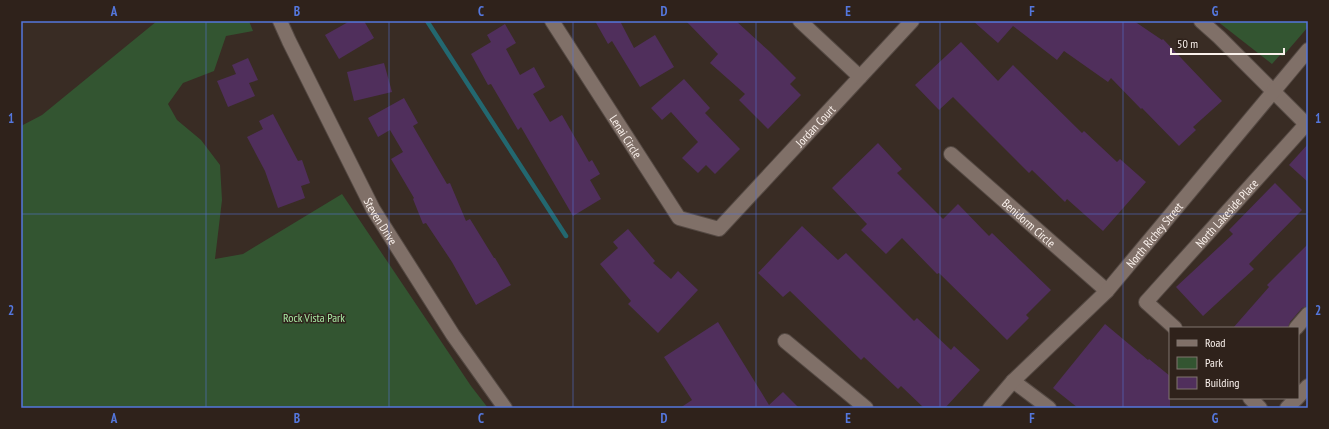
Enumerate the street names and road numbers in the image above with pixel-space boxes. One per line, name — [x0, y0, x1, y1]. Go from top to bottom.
street label: Jordan Court — [791, 101, 839, 150]
street label: Lenai Circle — [607, 112, 646, 160]
street label: North Lakeside Place — [1192, 175, 1261, 250]
street label: Steven Drive — [361, 195, 401, 247]
street label: Benidorm Circle — [999, 195, 1059, 250]
street label: North Richey Street — [1122, 198, 1186, 270]

